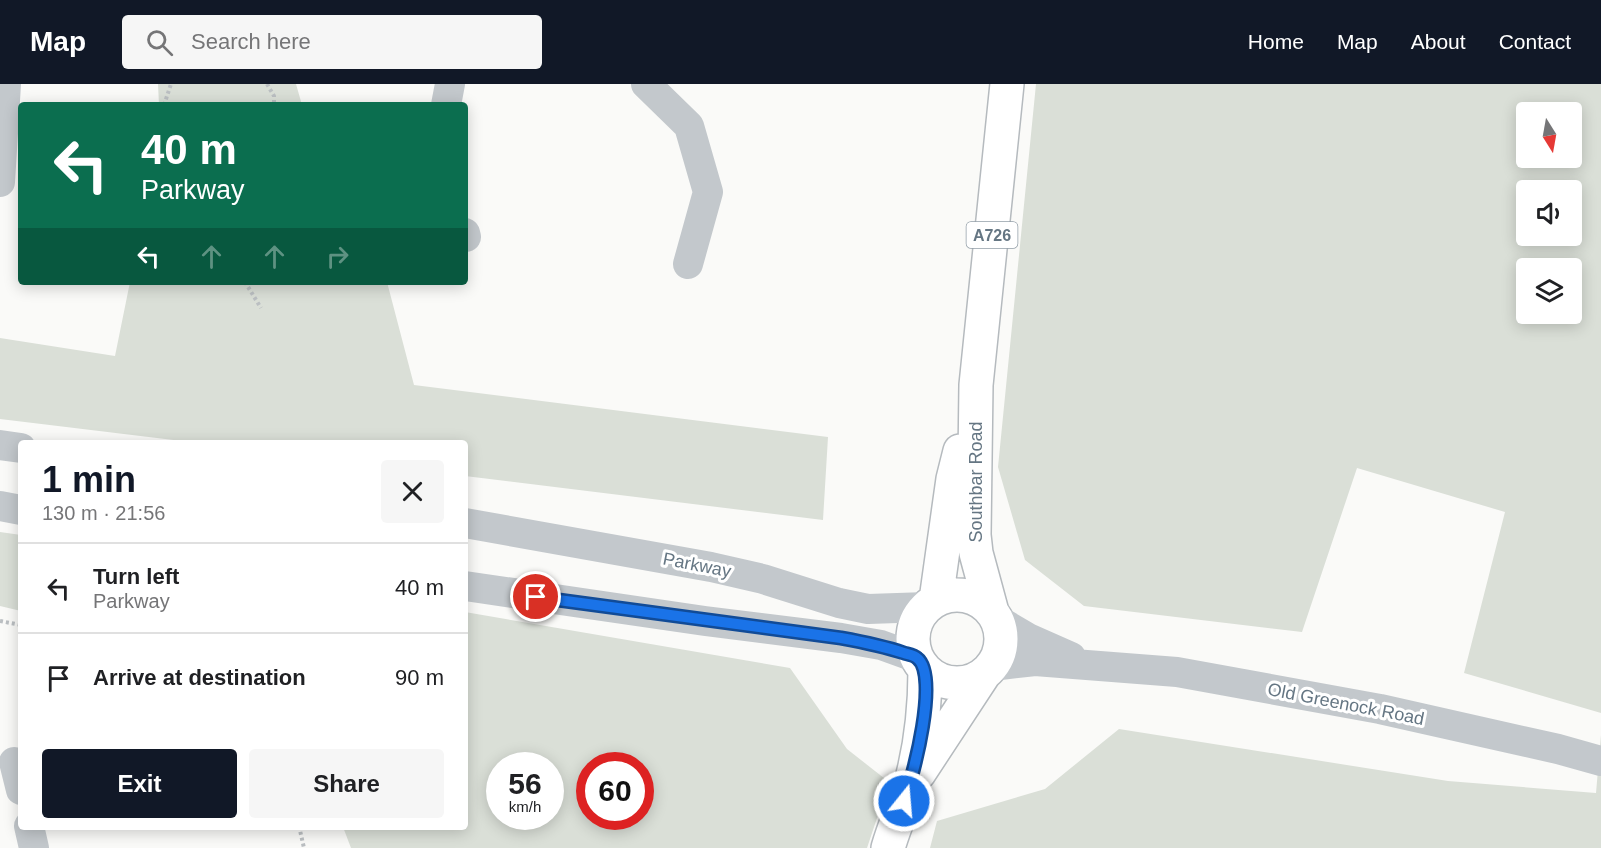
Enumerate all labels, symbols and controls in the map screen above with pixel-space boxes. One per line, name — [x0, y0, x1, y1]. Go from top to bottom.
search box — [122, 15, 542, 69]
text: Map — [30, 26, 86, 57]
icon: search — [143, 26, 176, 59]
text: Search here — [191, 29, 311, 54]
text: Home — [1248, 30, 1304, 53]
text: Map — [1337, 30, 1378, 53]
text: About — [1411, 30, 1466, 53]
text: Contact — [1499, 30, 1571, 53]
north arrow — [1516, 102, 1582, 168]
map controls — [1516, 102, 1582, 324]
icon: left — [42, 126, 120, 204]
text: 40 m — [141, 126, 237, 173]
text: Parkway — [141, 175, 245, 205]
button: sound — [1516, 180, 1582, 246]
road number: A726 — [966, 222, 1018, 248]
icon: left — [132, 240, 165, 273]
icon: ahead — [195, 240, 228, 273]
icon: ahead — [258, 240, 291, 273]
icon: right — [321, 240, 354, 273]
button: layers — [1516, 258, 1582, 324]
street label: Southbar Road — [966, 421, 986, 543]
text: 1 min — [42, 459, 136, 500]
button: close — [381, 460, 444, 523]
text: 130 m · 21:56 — [42, 502, 165, 524]
street label: Parkway — [661, 549, 733, 581]
text: Turn left — [93, 564, 179, 589]
pin — [510, 571, 561, 622]
icon: left — [42, 572, 75, 605]
text: 40 m — [395, 575, 444, 600]
icon: arrive — [519, 580, 552, 613]
text: Parkway — [93, 590, 170, 612]
icon: arrive — [42, 662, 75, 695]
text: Arrive at destination — [93, 665, 306, 690]
text: 90 m — [395, 665, 444, 690]
street label: Old Greenock Road — [1266, 679, 1426, 729]
button: Exit — [42, 749, 237, 818]
button: Share — [249, 749, 444, 818]
speed limit sign: 60 — [576, 752, 654, 830]
text: 56 — [508, 767, 542, 800]
position arrow — [872, 769, 936, 833]
text: km/h — [509, 798, 541, 815]

